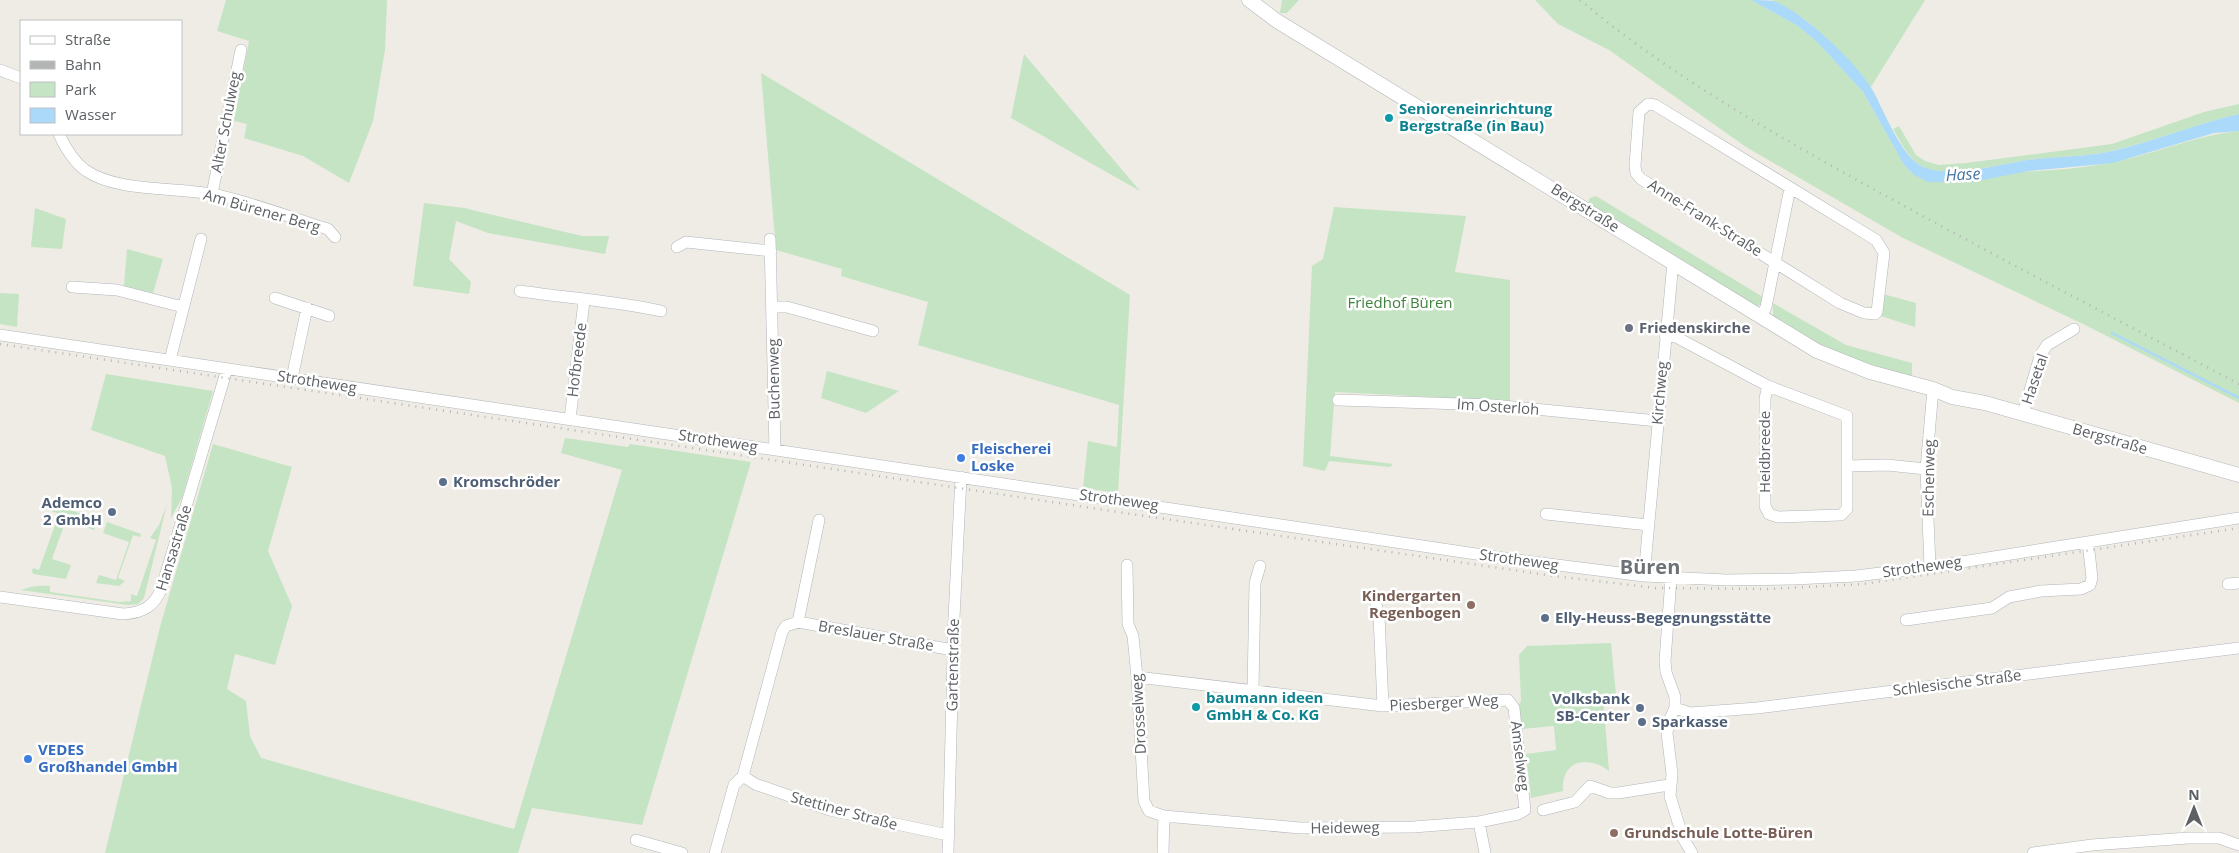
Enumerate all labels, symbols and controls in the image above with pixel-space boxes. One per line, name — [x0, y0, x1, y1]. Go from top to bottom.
legend — [20, 20, 182, 135]
text: Straße — [65, 29, 111, 49]
text: Bahn — [65, 54, 101, 74]
street label: Alter Schulweg — [205, 69, 245, 174]
text: Park — [65, 79, 96, 99]
place label: Senioreneinrichtung Bergstraße (in Bau) — [1399, 98, 1553, 135]
text: Wasser — [65, 104, 116, 124]
marker: Senioreneinrichtung Bergstraße (in Bau) — [1383, 112, 1395, 124]
water label: Hase — [1945, 162, 1981, 186]
street label: Anne-Frank-Straße — [1645, 174, 1766, 260]
street label: Bergstraße — [1548, 178, 1624, 236]
street label: Am Bürener Berg — [201, 184, 323, 236]
park label: Friedhof Büren — [1347, 292, 1453, 312]
place label: Friedenskirche — [1639, 317, 1750, 337]
street label: Hofbreede — [562, 321, 590, 398]
marker: Friedenskirche — [1623, 322, 1635, 334]
street label: Buchenweg — [762, 338, 784, 420]
street label: Hasetal — [2016, 351, 2052, 407]
street label: Kirchweg — [1646, 360, 1672, 426]
street label: Strotheweg — [276, 365, 358, 397]
street label: Im Osterloh — [1456, 393, 1540, 419]
street label: Heidbreede — [1754, 411, 1774, 493]
street label: Bergstraße — [2070, 418, 2150, 458]
street label: Strotheweg — [677, 424, 759, 456]
place label: Fleischerei Loske — [971, 438, 1051, 475]
street label: Eschenweg — [1917, 439, 1939, 517]
marker: Fleischerei Loske — [955, 452, 967, 464]
place label: Kromschröder — [453, 471, 560, 491]
marker: Kromschröder — [437, 476, 449, 488]
street label: Strotheweg — [1078, 484, 1160, 514]
place label: Ademco 2 GmbH — [42, 492, 102, 529]
street label: Hansastraße — [150, 502, 196, 593]
marker: Ademco 2 GmbH — [106, 506, 118, 518]
street label: Strotheweg — [1478, 544, 1560, 574]
street label: Strotheweg — [1881, 551, 1963, 581]
district label: Büren — [1620, 553, 1680, 580]
place label: Kindergarten Regenbogen — [1362, 585, 1461, 622]
marker: Kindergarten Regenbogen — [1465, 599, 1477, 611]
place label: Elly-Heuss-Begegnungsstätte — [1555, 607, 1771, 627]
marker: Elly-Heuss-Begegnungsstätte — [1539, 612, 1551, 624]
street label: Breslauer Straße — [817, 615, 936, 655]
street label: Gartenstraße — [941, 618, 963, 712]
street label: Schlesische Straße — [1891, 664, 2022, 700]
street label: Drosselweg — [1126, 673, 1150, 755]
place label: baumann ideen GmbH & Co. KG — [1206, 687, 1323, 724]
place label: Volksbank SB-Center — [1552, 688, 1631, 725]
street label: Piesberger Weg — [1389, 689, 1499, 715]
marker: baumann ideen GmbH & Co. KG — [1190, 701, 1202, 713]
marker: Volksbank SB-Center — [1634, 702, 1646, 714]
place label: Sparkasse — [1652, 711, 1728, 731]
marker: Sparkasse — [1636, 716, 1648, 728]
street label: Amselweg — [1507, 719, 1535, 792]
place label: VEDES Großhandel GmbH — [38, 739, 178, 776]
marker: VEDES Großhandel GmbH — [22, 753, 34, 765]
north arrow — [2169, 783, 2219, 833]
text: N — [2188, 785, 2200, 804]
street label: Stettiner Straße — [789, 786, 900, 834]
street label: Heideweg — [1310, 816, 1380, 838]
place label: Grundschule Lotte-Büren — [1624, 822, 1813, 842]
marker: Grundschule Lotte-Büren — [1608, 827, 1620, 839]

